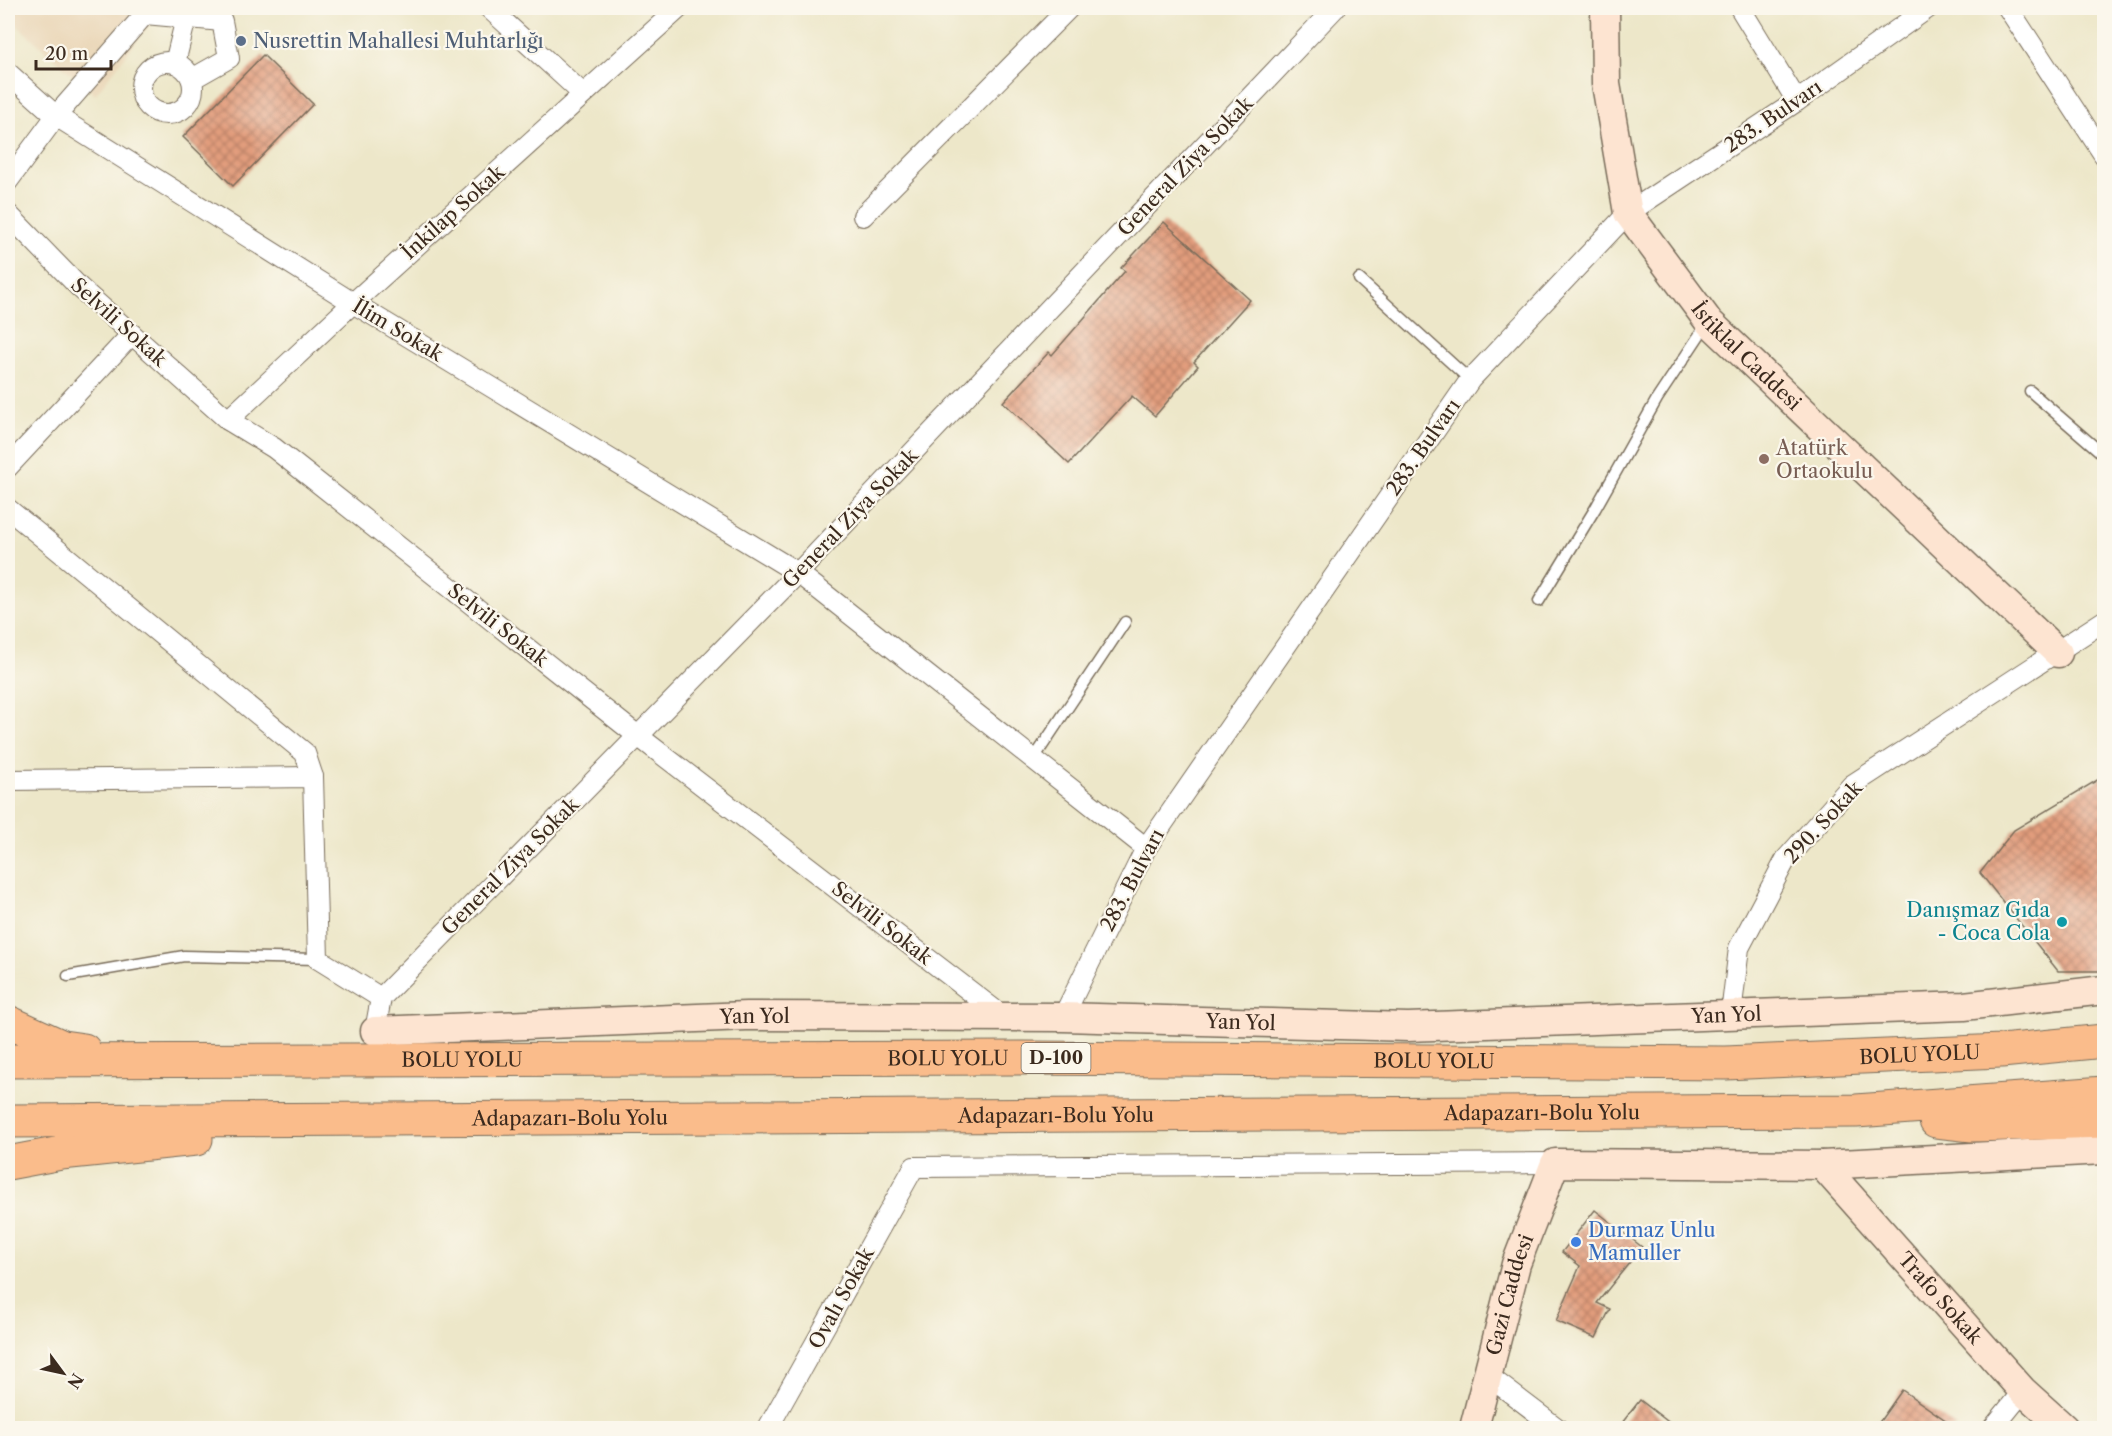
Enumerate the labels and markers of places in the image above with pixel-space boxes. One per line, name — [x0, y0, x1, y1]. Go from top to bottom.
place label: Nusrettin Mahallesi Muhtarlığı — [253, 29, 544, 53]
marker: Nusrettin Mahallesi Muhtarlığı — [234, 34, 248, 48]
place label: Atatürk Ortaokulu — [1775, 436, 1873, 483]
marker: Atatürk Ortaokulu — [1757, 452, 1771, 466]
place label: Danışmaz Gıda - Coca Cola — [1906, 898, 2050, 945]
marker: Danışmaz Gıda - Coca Cola — [2055, 915, 2069, 929]
place label: Durmaz Unlu Mamuller — [1588, 1218, 1715, 1265]
marker: Durmaz Unlu Mamuller — [1569, 1235, 1583, 1249]

